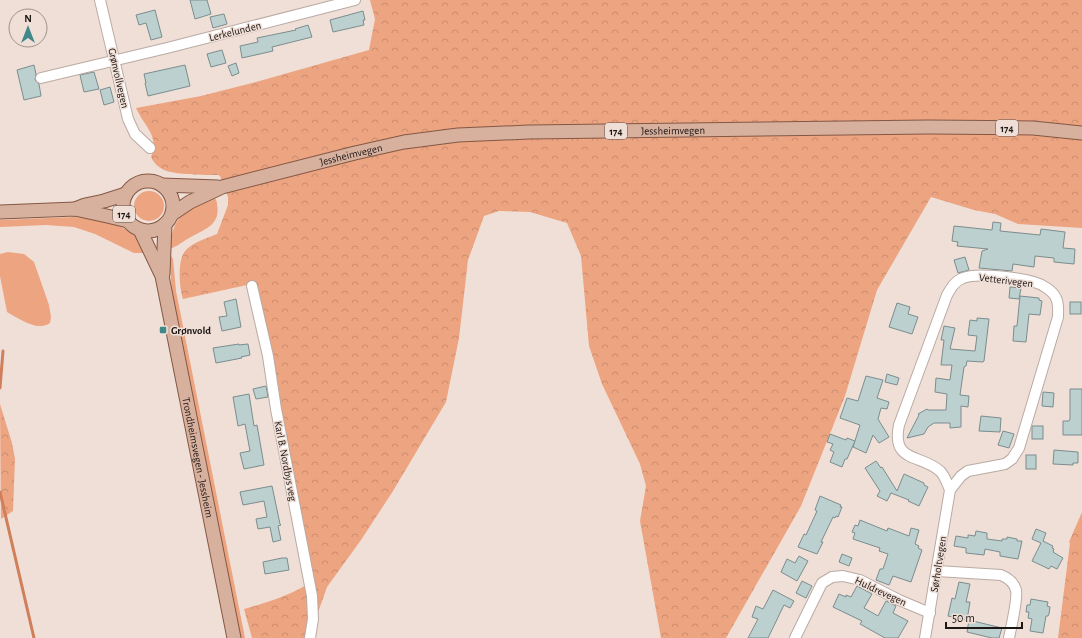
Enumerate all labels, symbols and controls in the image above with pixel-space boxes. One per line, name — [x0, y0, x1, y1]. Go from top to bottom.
north arrow — [8, 8, 48, 48]
text: N — [24, 13, 32, 24]
street label: Lerkelunden — [208, 20, 262, 43]
street label: Grønvollvegen — [106, 47, 131, 109]
road number: 174 — [996, 120, 1018, 136]
road number: 174 — [605, 123, 627, 139]
street label: Jessheimvegen — [641, 125, 705, 137]
street label: Jessheimvegen — [319, 142, 383, 168]
road number: 174 — [113, 206, 135, 222]
street label: Vetterivegen — [978, 272, 1034, 289]
marker: Grønvold — [158, 325, 168, 335]
place label: Grønvold — [171, 325, 211, 336]
street label: Trondheimsvegen - Jessheim — [180, 396, 215, 519]
street label: Karl B. Nordbys veg — [272, 420, 299, 503]
street label: Sørholtvegen — [929, 535, 948, 593]
street label: Huldrevegen — [853, 575, 908, 608]
scale bar — [946, 604, 1022, 630]
text: 50 m — [952, 612, 975, 624]

